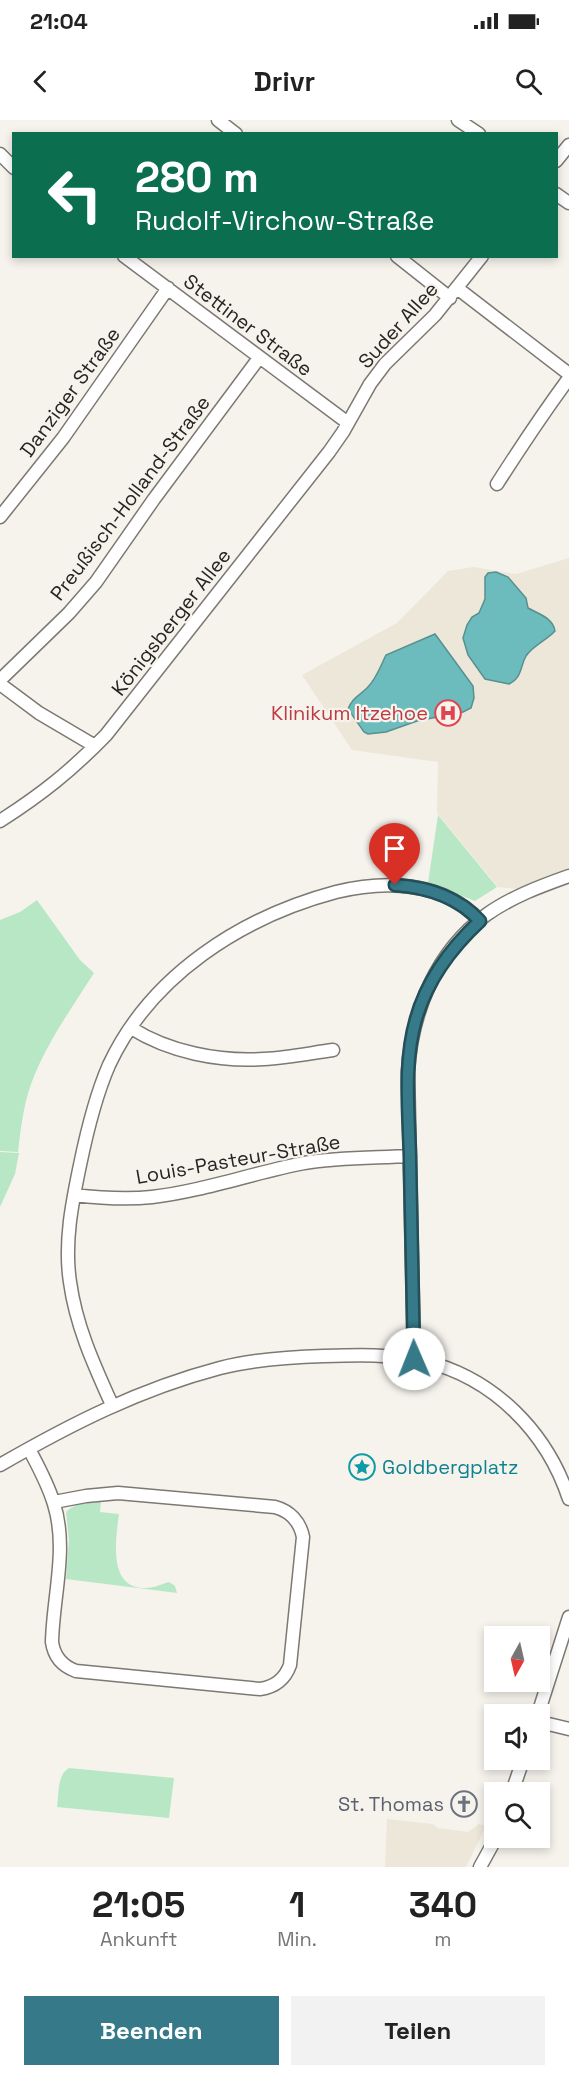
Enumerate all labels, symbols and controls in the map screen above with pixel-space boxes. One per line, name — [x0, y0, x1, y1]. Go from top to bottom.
text: 21:04 — [30, 7, 88, 35]
text: Drivr — [254, 64, 315, 99]
icon: back — [24, 65, 57, 98]
icon: search — [512, 65, 545, 98]
text: 280 m — [135, 151, 259, 204]
icon: left — [36, 156, 114, 234]
text: Rudolf-Virchow-Straße — [135, 203, 434, 238]
street label: Stettiner Straße — [178, 268, 318, 382]
street label: Suder Allee — [352, 276, 444, 374]
street label: Danziger Straße — [14, 322, 126, 462]
street label: Preußisch-Holland-Straße — [44, 390, 216, 606]
street label: Königsberger Allee — [105, 543, 237, 701]
hospital icon: Klinikum Itzehoe — [433, 698, 463, 728]
place label: Klinikum Itzehoe — [271, 700, 428, 726]
pin — [369, 823, 420, 885]
icon: arrive — [378, 832, 411, 865]
street label: Louis-Pasteur-Straße — [134, 1128, 342, 1190]
position arrow — [382, 1327, 446, 1391]
place icon: Goldbergplatz — [347, 1452, 377, 1482]
place label: Goldbergplatz — [382, 1454, 518, 1480]
north arrow — [484, 1626, 550, 1692]
map controls — [484, 1626, 550, 1848]
button: sound — [484, 1704, 550, 1770]
button: search — [484, 1782, 550, 1848]
church icon: St. Thomas — [449, 1789, 479, 1819]
place label: St. Thomas — [338, 1791, 444, 1817]
text: 21:05 — [92, 1882, 185, 1928]
text: 1 — [289, 1882, 305, 1928]
text: 340 — [409, 1882, 477, 1928]
text: Ankunft — [100, 1926, 177, 1952]
text: Min. — [277, 1926, 317, 1952]
text: m — [434, 1926, 452, 1952]
button: Beenden — [24, 1996, 279, 2065]
button: Teilen — [291, 1996, 545, 2065]

